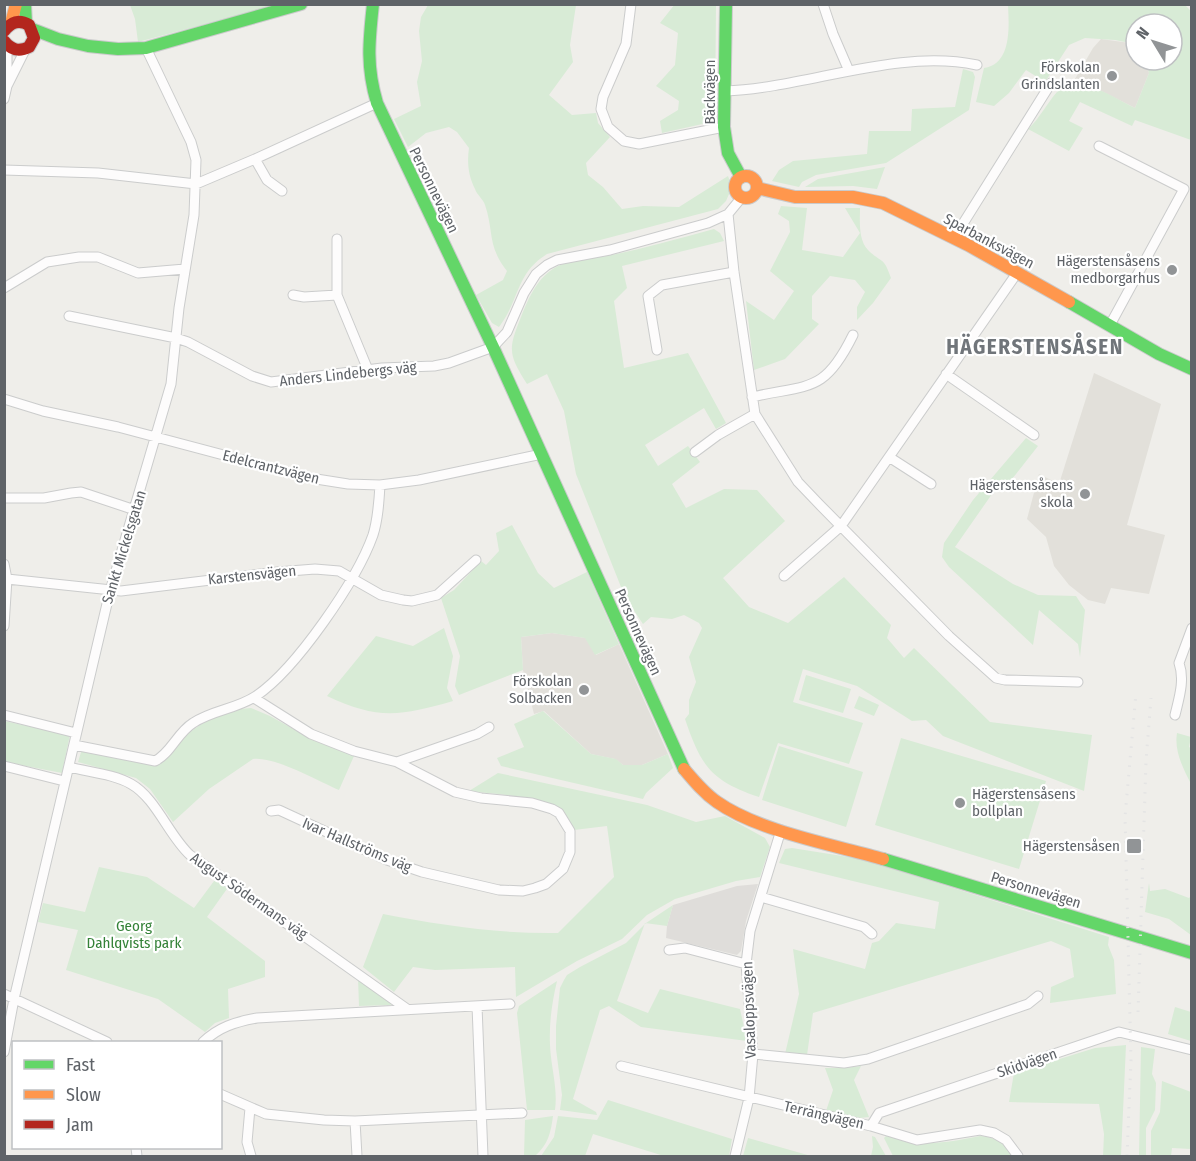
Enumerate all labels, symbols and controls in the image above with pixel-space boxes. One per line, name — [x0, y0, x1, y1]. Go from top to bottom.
north arrow — [1124, 12, 1184, 72]
text: N — [1132, 23, 1153, 43]
place label: Förskolan Grindslanten — [1021, 58, 1100, 93]
street label: Bäckvägen — [701, 60, 719, 124]
marker: Förskolan Grindslanten — [1105, 69, 1119, 83]
street label: Personnevägen — [406, 144, 462, 236]
street label: Sparbanksvägen — [941, 210, 1037, 272]
place label: Hägerstensåsens medborgarhus — [1056, 252, 1160, 287]
marker: Hägerstensåsens medborgarhus — [1165, 263, 1179, 277]
district label: HÄGERSTENSÅSEN — [946, 332, 1124, 360]
street label: Anders Lindebergs väg — [278, 358, 418, 390]
street label: Edelcrantzvägen — [221, 446, 321, 488]
place label: Hägerstensåsens skola — [969, 476, 1073, 511]
marker: Hägerstensåsens skola — [1078, 487, 1092, 501]
street label: Sankt Mickelsgatan — [98, 488, 150, 606]
street label: Karstensvägen — [207, 561, 297, 589]
street label: Personnevägen — [611, 586, 665, 678]
place label: Förskolan Solbacken — [509, 672, 572, 707]
marker: Förskolan Solbacken — [577, 683, 591, 697]
place label: Hägerstensåsens bollplan — [972, 785, 1076, 820]
marker: Hägerstensåsens bollplan — [953, 796, 967, 810]
street label: Ivar Hallströms väg — [300, 814, 414, 876]
place label: Hägerstensåsen — [1023, 837, 1120, 855]
marker: Hägerstensåsen — [1125, 837, 1143, 855]
street label: August Södermans väg — [187, 849, 311, 943]
street label: Personnevägen — [989, 868, 1083, 912]
park label: Georg Dahlqvists park — [87, 917, 181, 952]
street label: Vasaloppsvägen — [738, 961, 760, 1059]
legend — [12, 1041, 222, 1149]
street label: Skidvägen — [995, 1044, 1059, 1082]
text: Fast — [66, 1054, 95, 1076]
text: Slow — [66, 1084, 101, 1106]
street label: Terrängvägen — [782, 1097, 866, 1133]
text: Jam — [66, 1114, 94, 1136]

